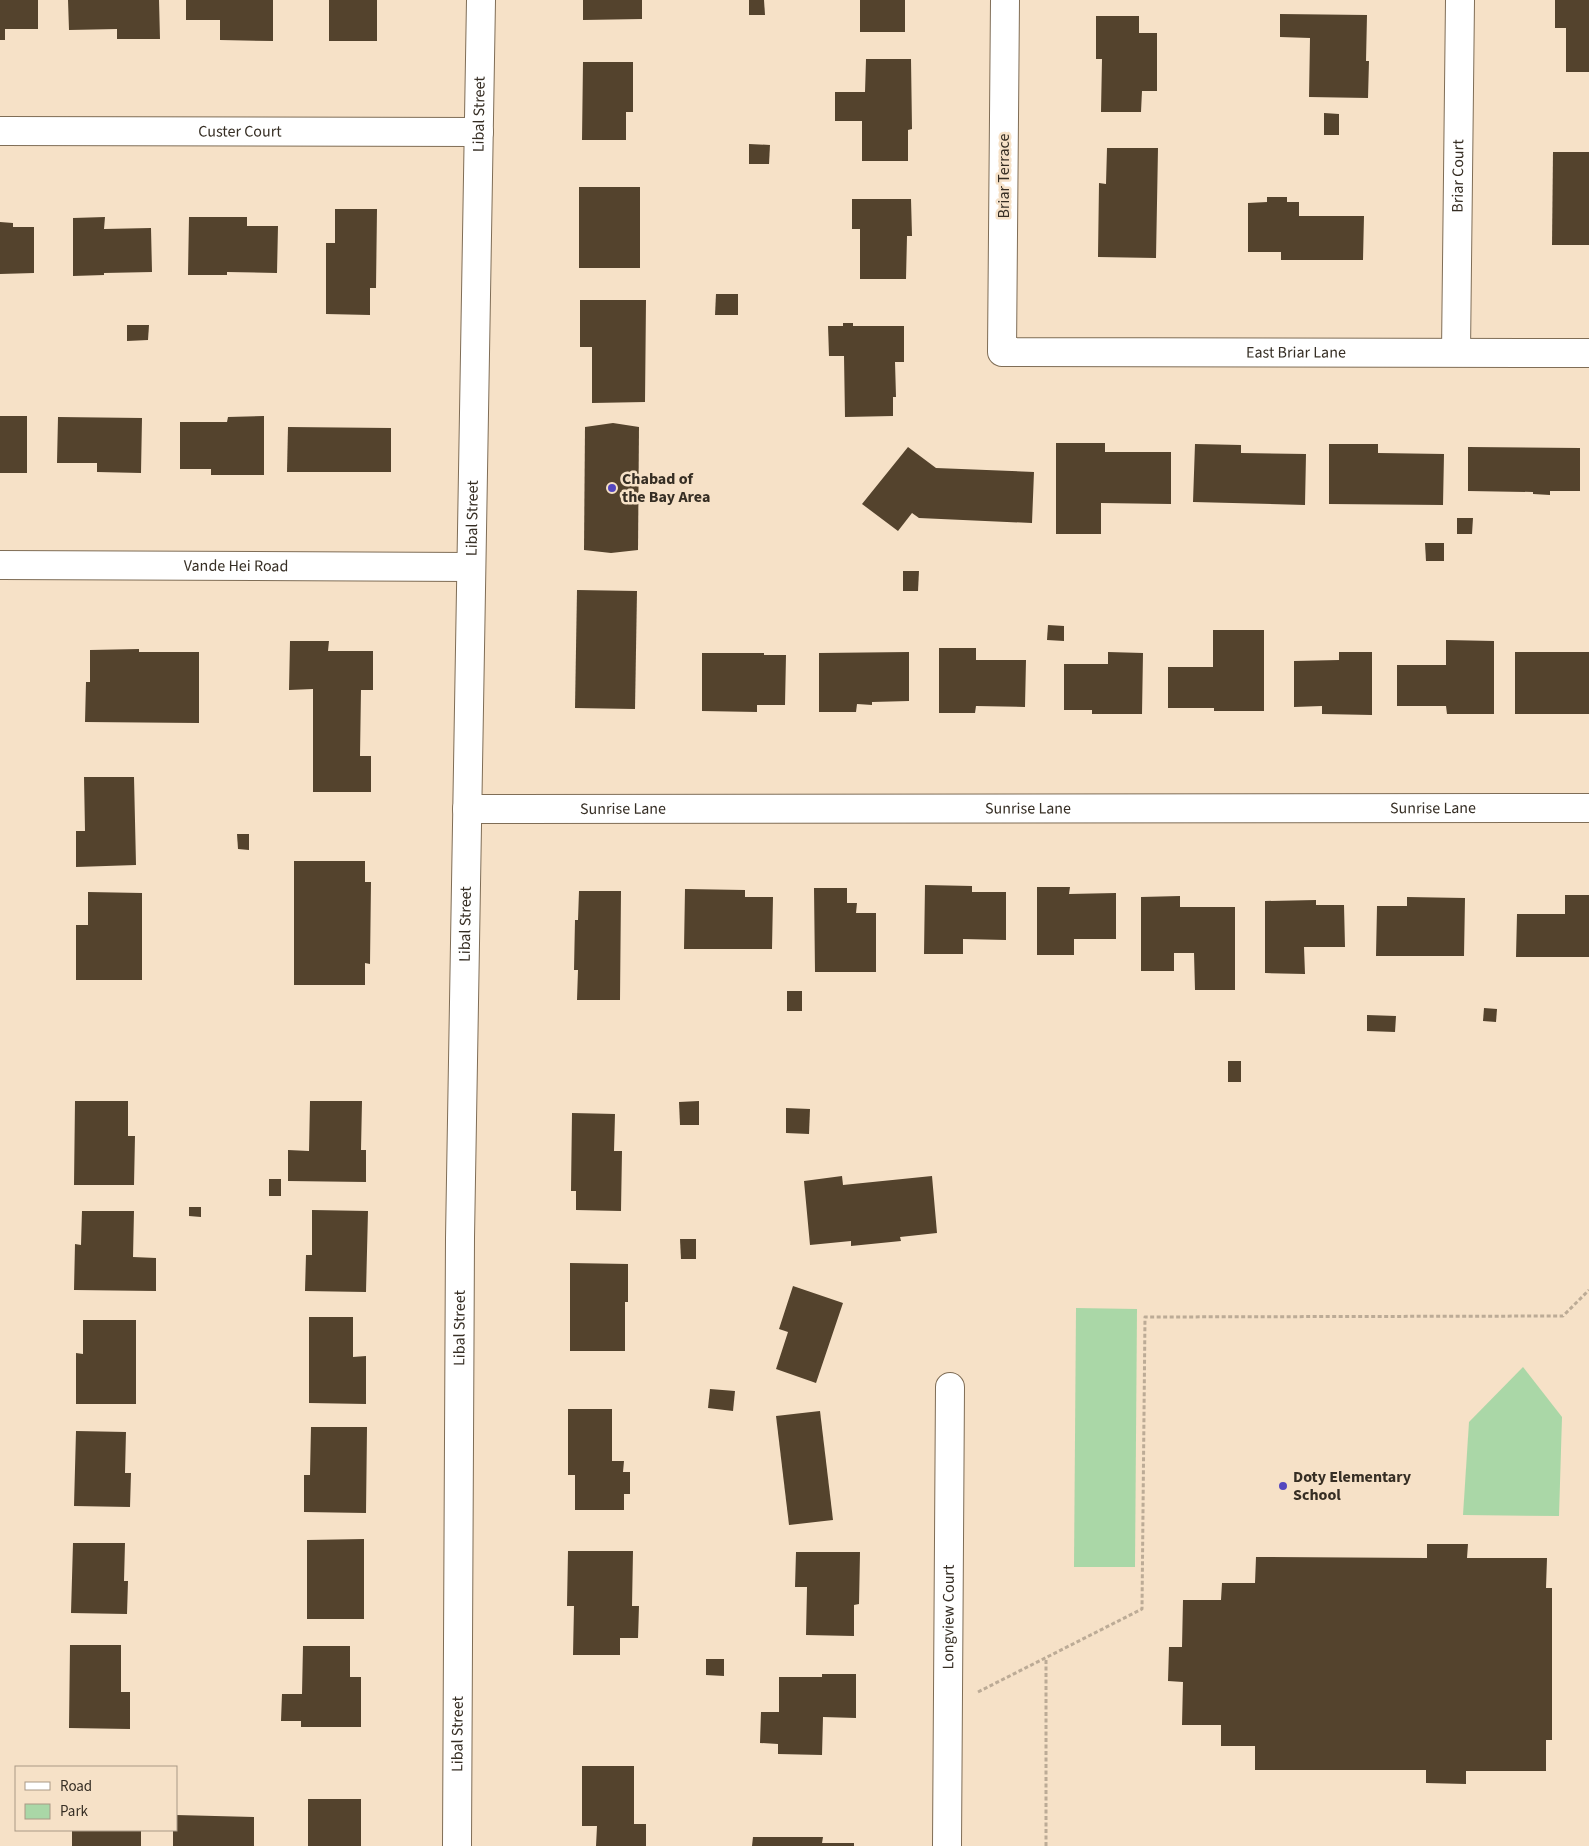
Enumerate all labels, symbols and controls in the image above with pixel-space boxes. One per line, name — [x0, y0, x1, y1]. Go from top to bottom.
street label: Libal Street — [467, 75, 491, 152]
street label: Custer Court — [198, 120, 282, 143]
street label: Briar Terrace — [993, 134, 1015, 218]
street label: Briar Court — [1447, 139, 1469, 213]
street label: East Briar Lane — [1246, 341, 1346, 364]
place label: Chabad of the Bay Area — [622, 468, 710, 508]
street label: Libal Street — [461, 479, 484, 556]
marker: Chabad of the Bay Area — [606, 482, 618, 494]
street label: Vande Hei Road — [184, 555, 288, 577]
street label: Sunrise Lane — [985, 797, 1071, 820]
street label: Sunrise Lane — [1390, 797, 1476, 819]
street label: Sunrise Lane — [580, 798, 666, 820]
street label: Libal Street — [454, 885, 477, 962]
street label: Libal Street — [448, 1289, 471, 1366]
place label: Doty Elementary School — [1293, 1466, 1412, 1506]
marker: Doty Elementary School — [1277, 1480, 1289, 1492]
street label: Longview Court — [937, 1564, 960, 1669]
street label: Libal Street — [446, 1695, 469, 1772]
legend — [15, 1766, 178, 1831]
text: Road — [60, 1776, 92, 1797]
text: Park — [60, 1801, 89, 1822]

